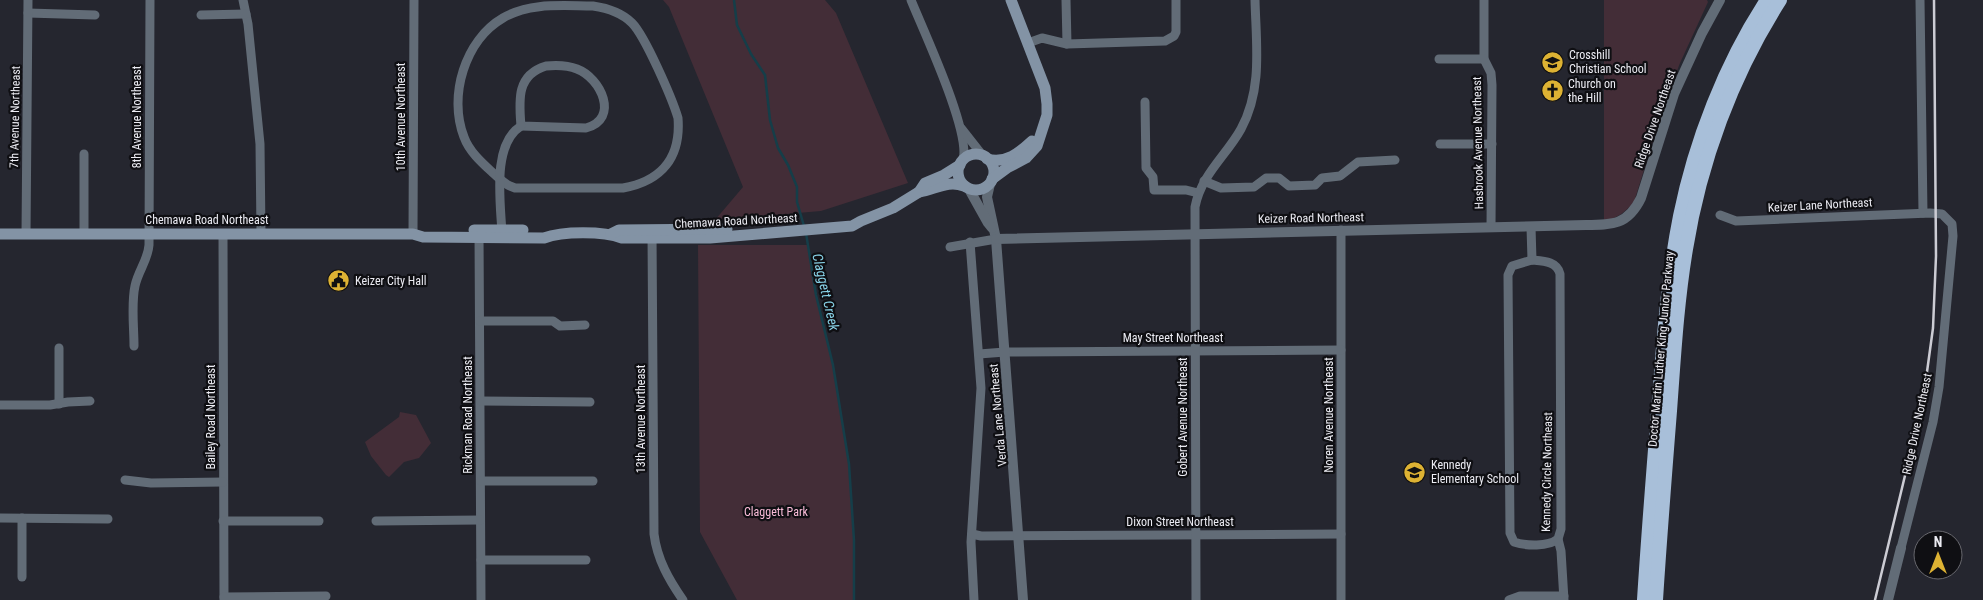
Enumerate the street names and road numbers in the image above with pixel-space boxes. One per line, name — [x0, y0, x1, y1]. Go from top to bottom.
street label: 10th Avenue Northeast — [394, 62, 408, 171]
street label: 7th Avenue Northeast — [7, 65, 23, 168]
street label: 8th Avenue Northeast — [130, 65, 144, 168]
street label: Ridge Drive Northeast — [1632, 67, 1679, 170]
street label: Hasbrook Avenue Northeast — [1470, 76, 1486, 210]
street label: Keizer Lane Northeast — [1767, 195, 1873, 215]
street label: Keizer Road Northeast — [1258, 210, 1365, 226]
street label: Chemawa Road Northeast — [674, 211, 798, 231]
street label: Chemawa Road Northeast — [145, 213, 269, 227]
street label: Doctor Martin Luther King Junior Parkway — [1645, 250, 1677, 448]
street label: May Street Northeast — [1123, 331, 1224, 345]
street label: Rickman Road Northeast — [461, 356, 475, 474]
street label: Gobert Avenue Northeast — [1176, 357, 1190, 477]
street label: Noren Avenue Northeast — [1322, 357, 1336, 473]
street label: Verda Lane Northeast — [987, 363, 1009, 467]
street label: Bailey Road Northeast — [204, 364, 218, 470]
street label: 13th Avenue Northeast — [634, 364, 648, 473]
street label: Ridge Drive Northeast — [1899, 372, 1935, 476]
street label: Kennedy Circle Northeast — [1539, 411, 1555, 532]
street label: Dixon Street Northeast — [1126, 515, 1234, 529]

